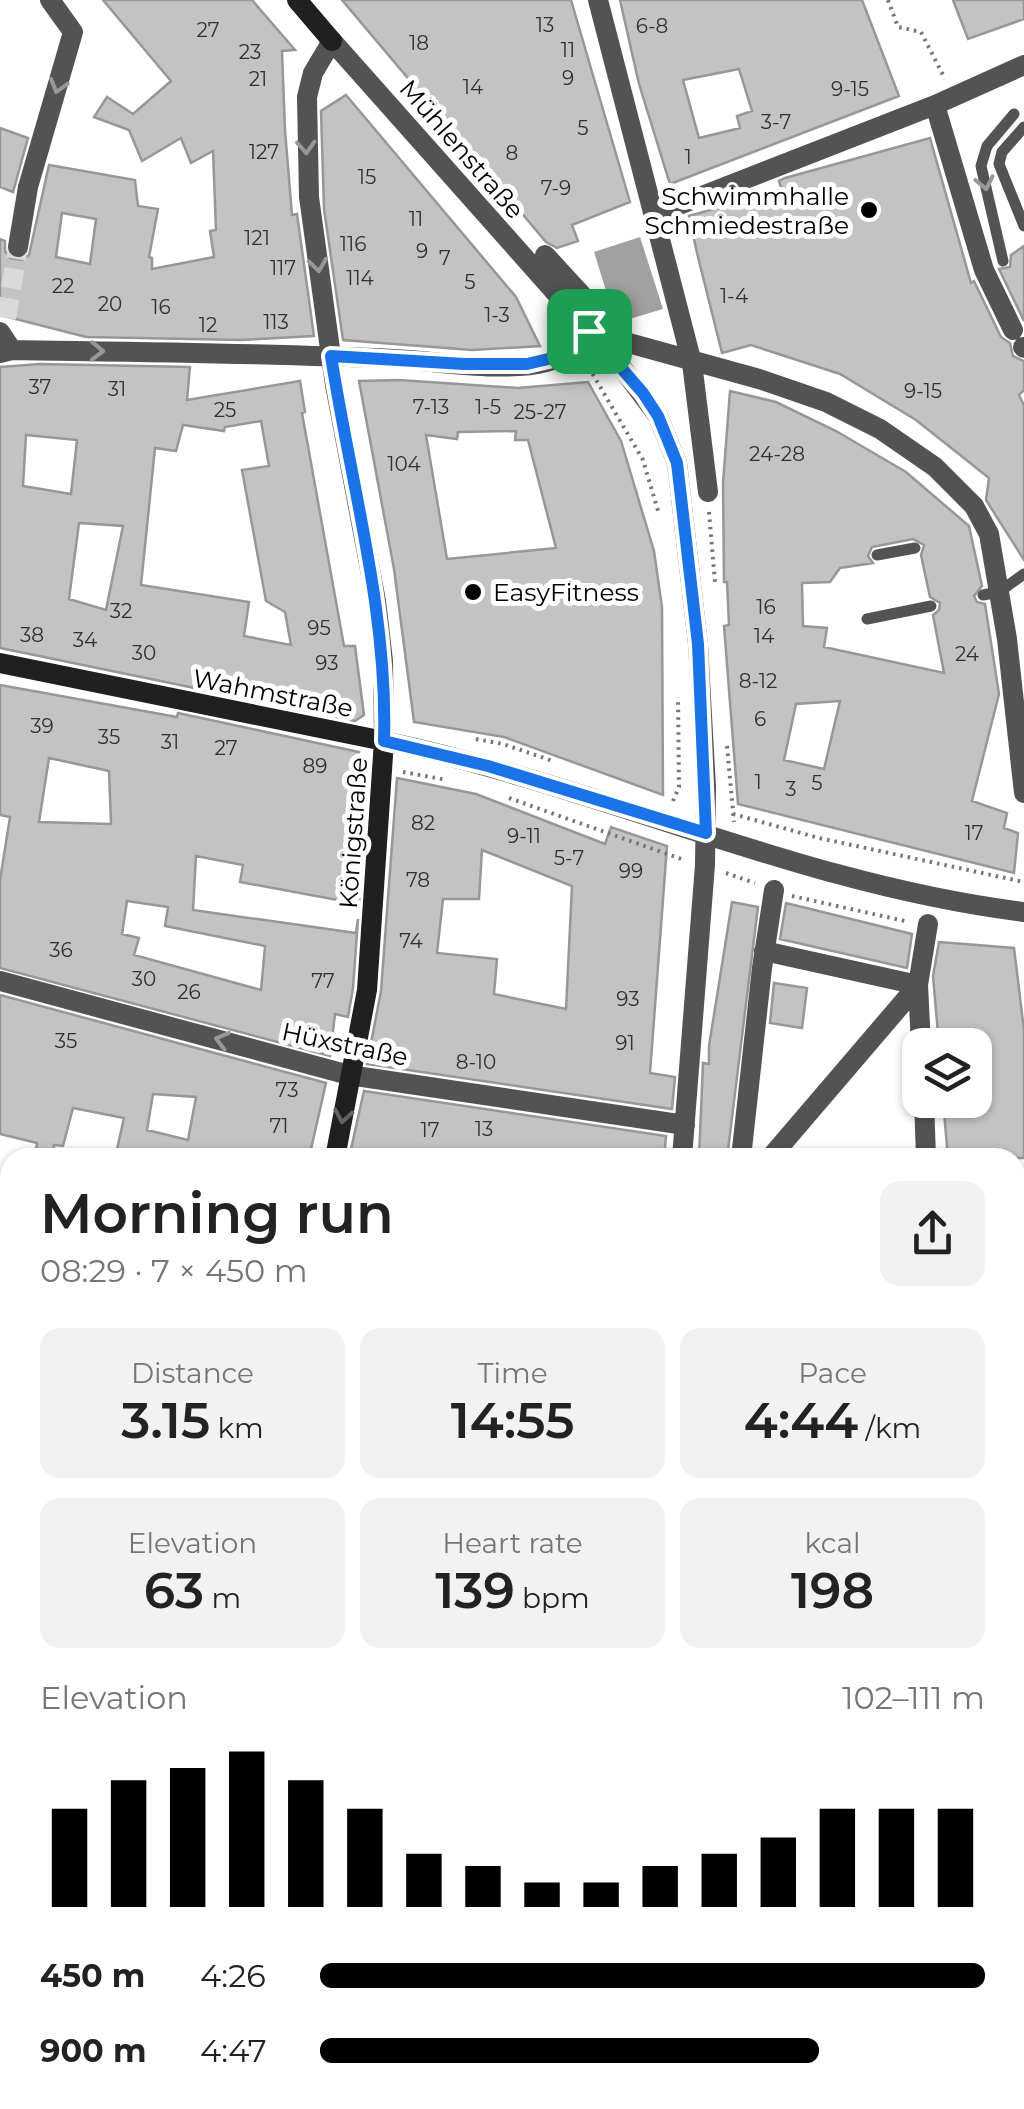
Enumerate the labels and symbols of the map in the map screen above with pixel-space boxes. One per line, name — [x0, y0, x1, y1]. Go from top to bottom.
house number: 13 — [536, 13, 554, 37]
house number: 6-8 — [636, 14, 668, 38]
house number: 27 — [196, 18, 220, 42]
house number: 18 — [409, 31, 429, 55]
house number: 11 — [561, 38, 575, 62]
house number: 23 — [239, 40, 261, 64]
house number: 9 — [562, 66, 574, 90]
house number: 21 — [249, 67, 267, 91]
street label: Mühlenstraße — [394, 73, 530, 225]
house number: 14 — [463, 75, 483, 99]
one-way arrow — [48, 77, 69, 94]
house number: 9-15 — [831, 77, 869, 101]
house number: 3-7 — [761, 110, 791, 134]
house number: 5 — [577, 116, 589, 140]
one-way arrow — [296, 139, 317, 155]
house number: 127 — [249, 140, 279, 164]
house number: 8 — [506, 141, 518, 165]
house number: 1 — [684, 145, 692, 169]
house number: 15 — [358, 165, 376, 189]
one-way arrow — [973, 174, 994, 191]
house number: 7-9 — [541, 176, 571, 200]
place label: Schwimmhalle Schmiedestraße — [645, 181, 849, 240]
marker: Schwimmhalle Schmiedestraße — [858, 199, 880, 221]
house number: 11 — [409, 207, 423, 231]
house number: 121 — [244, 226, 270, 250]
house number: 116 — [340, 232, 366, 256]
house number: 9 — [416, 239, 428, 263]
house number: 7 — [439, 246, 451, 270]
house number: 117 — [270, 256, 296, 280]
one-way arrow — [306, 256, 327, 273]
house number: 114 — [346, 266, 374, 290]
house number: 5 — [464, 270, 476, 294]
house number: 22 — [52, 274, 74, 298]
house number: 1-4 — [720, 284, 748, 308]
pin — [547, 289, 632, 374]
house number: 20 — [98, 292, 122, 316]
house number: 16 — [151, 295, 171, 319]
house number: 1-3 — [484, 303, 510, 327]
house number: 113 — [263, 310, 289, 334]
house number: 12 — [199, 313, 217, 337]
one-way arrow — [90, 341, 106, 362]
house number: 37 — [29, 375, 51, 399]
house number: 31 — [108, 377, 126, 401]
house number: 9-15 — [904, 379, 942, 403]
house number: 7-13 — [413, 395, 449, 419]
house number: 1-5 — [475, 395, 501, 419]
house number: 25 — [214, 398, 236, 422]
house number: 25-27 — [513, 400, 567, 424]
house number: 24-28 — [749, 442, 805, 466]
house number: 104 — [387, 452, 421, 476]
place label: EasyFitness — [493, 577, 639, 607]
marker: EasyFitness — [462, 581, 484, 603]
house number: 16 — [756, 595, 776, 619]
house number: 32 — [110, 599, 132, 623]
house number: 95 — [307, 616, 331, 640]
house number: 38 — [20, 623, 44, 647]
house number: 14 — [754, 624, 774, 648]
house number: 34 — [73, 628, 97, 652]
house number: 30 — [132, 641, 156, 665]
house number: 24 — [955, 642, 979, 666]
house number: 93 — [315, 651, 339, 675]
street label: Wahmstraße — [190, 663, 356, 723]
house number: 8-12 — [739, 669, 777, 693]
house number: 6 — [754, 707, 766, 731]
house number: 39 — [30, 714, 54, 738]
house number: 35 — [98, 725, 120, 749]
house number: 31 — [161, 730, 179, 754]
house number: 27 — [214, 736, 238, 760]
house number: 89 — [303, 754, 327, 778]
street label: Königstraße — [333, 756, 373, 910]
house number: 1 — [754, 770, 762, 794]
house number: 5 — [811, 771, 823, 795]
house number: 3 — [785, 777, 797, 801]
house number: 82 — [411, 811, 435, 835]
house number: 17 — [965, 821, 984, 845]
house number: 9-11 — [507, 824, 541, 848]
house number: 5-7 — [554, 846, 584, 870]
house number: 99 — [619, 859, 643, 883]
house number: 78 — [406, 868, 430, 892]
house number: 74 — [399, 929, 423, 953]
house number: 36 — [49, 938, 73, 962]
house number: 30 — [132, 967, 156, 991]
house number: 77 — [311, 969, 335, 993]
house number: 26 — [177, 980, 201, 1004]
house number: 93 — [616, 987, 640, 1011]
street label: Hüxstraße — [279, 1016, 411, 1072]
house number: 35 — [55, 1029, 77, 1053]
one-way arrow — [213, 1030, 231, 1051]
house number: 91 — [615, 1031, 635, 1055]
house number: 8-10 — [456, 1050, 496, 1074]
house number: 73 — [276, 1078, 298, 1102]
one-way arrow — [333, 1108, 354, 1124]
house number: 71 — [269, 1114, 289, 1138]
house number: 13 — [475, 1117, 493, 1141]
house number: 17 — [421, 1118, 440, 1142]

